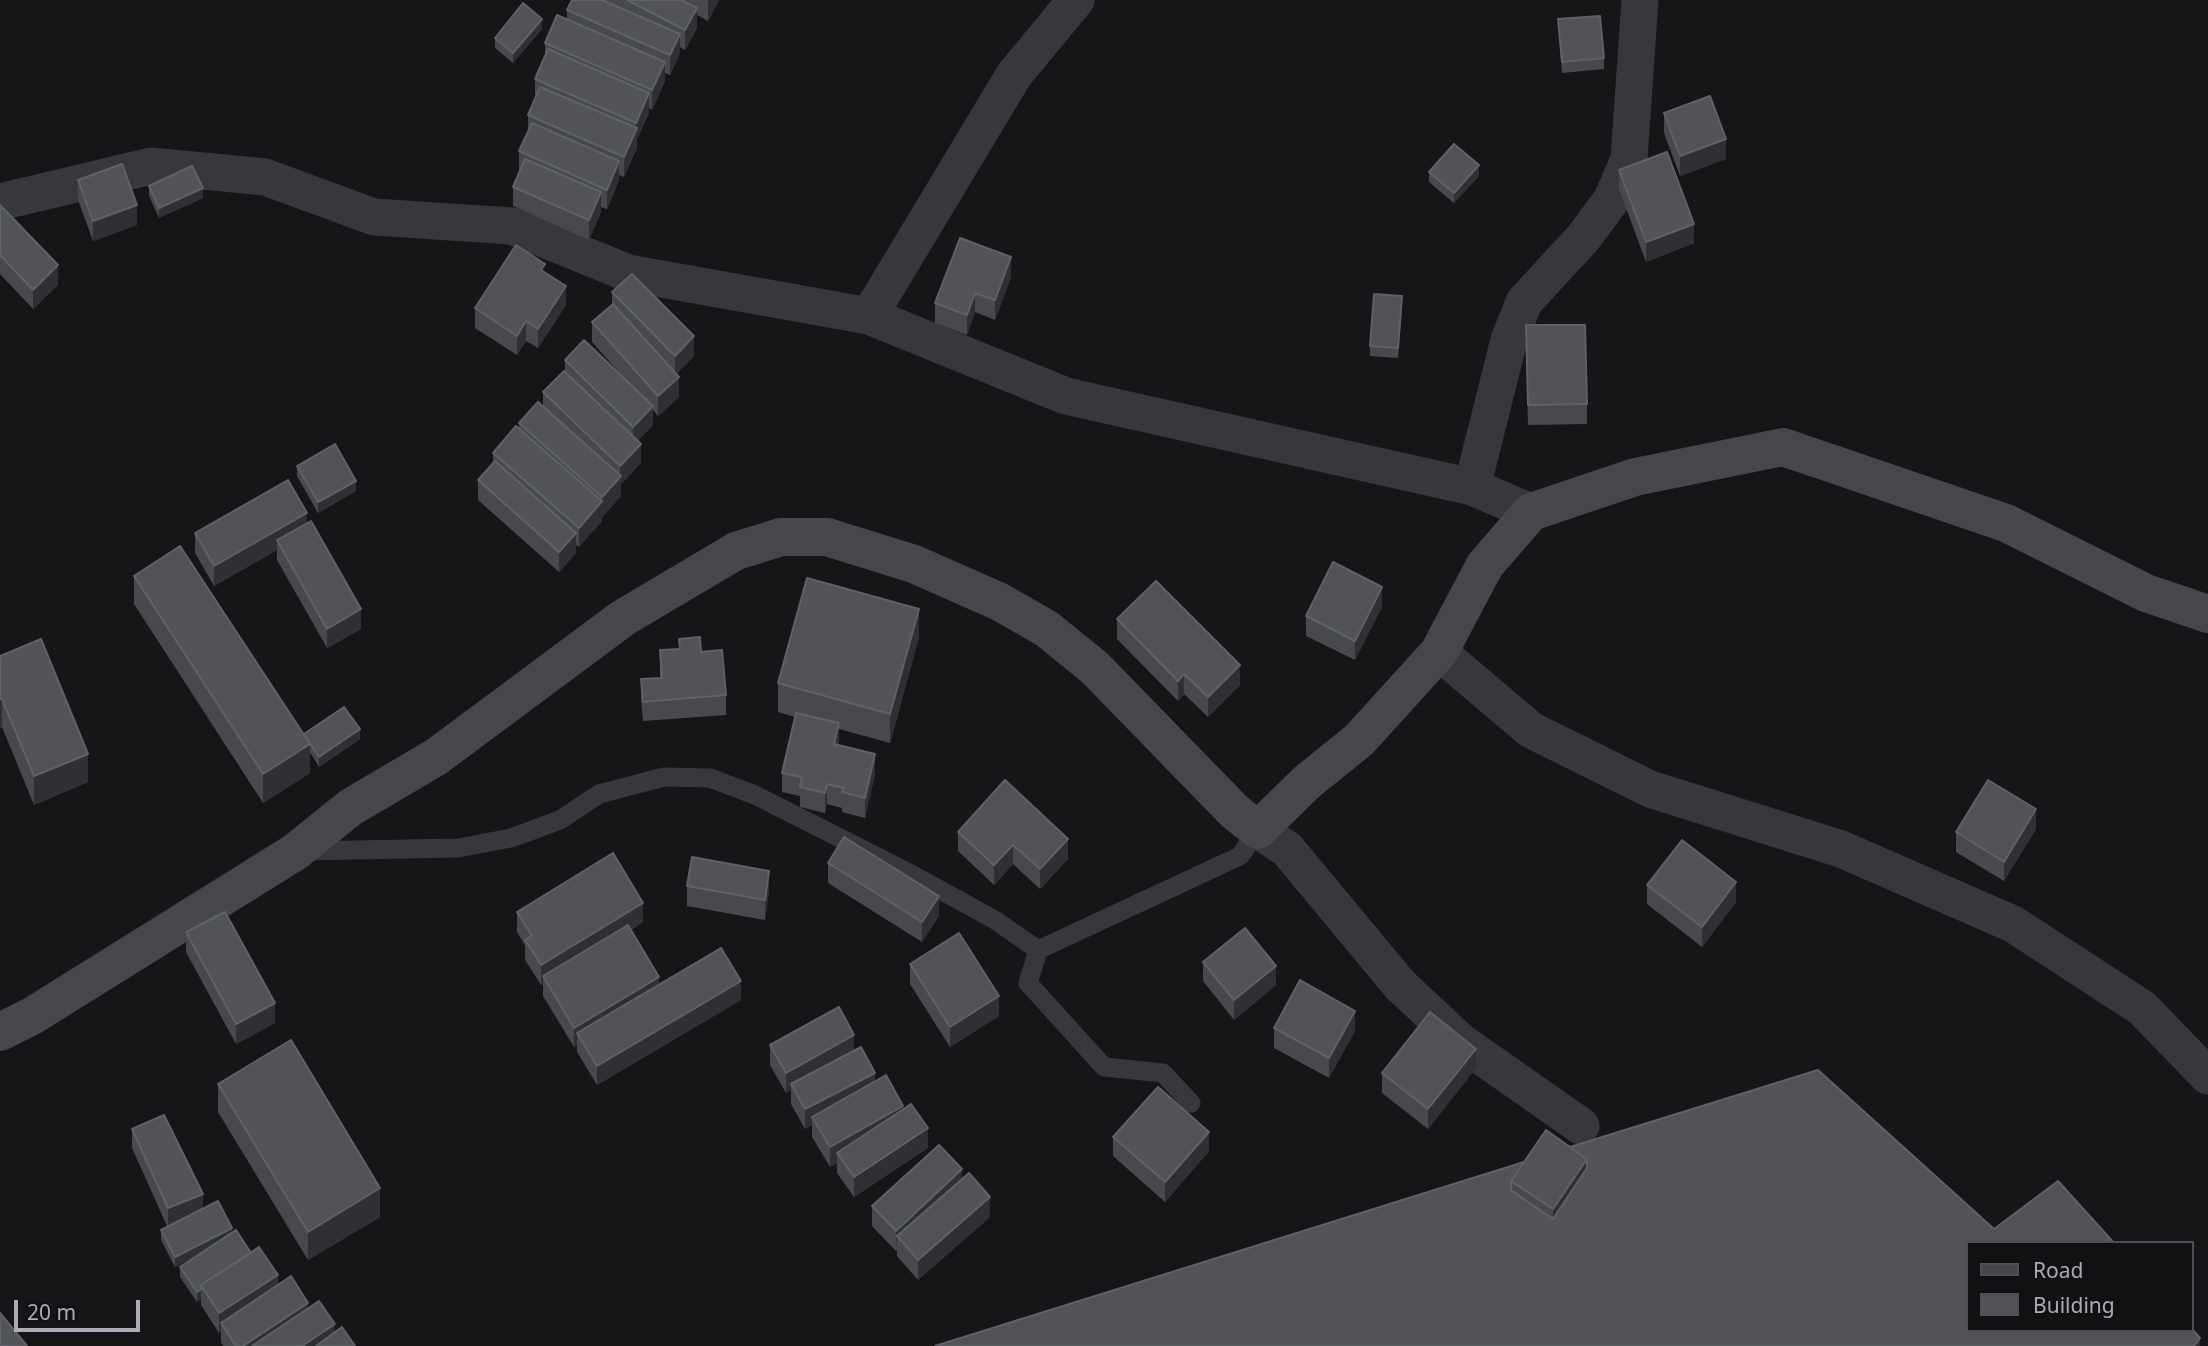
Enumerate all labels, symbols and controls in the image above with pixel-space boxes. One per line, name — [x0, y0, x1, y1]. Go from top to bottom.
legend — [1966, 1241, 2194, 1332]
text: Road — [2033, 1256, 2083, 1284]
scale bar — [18, 1286, 144, 1330]
text: Building — [2033, 1291, 2115, 1319]
text: 20 m — [27, 1298, 76, 1326]

